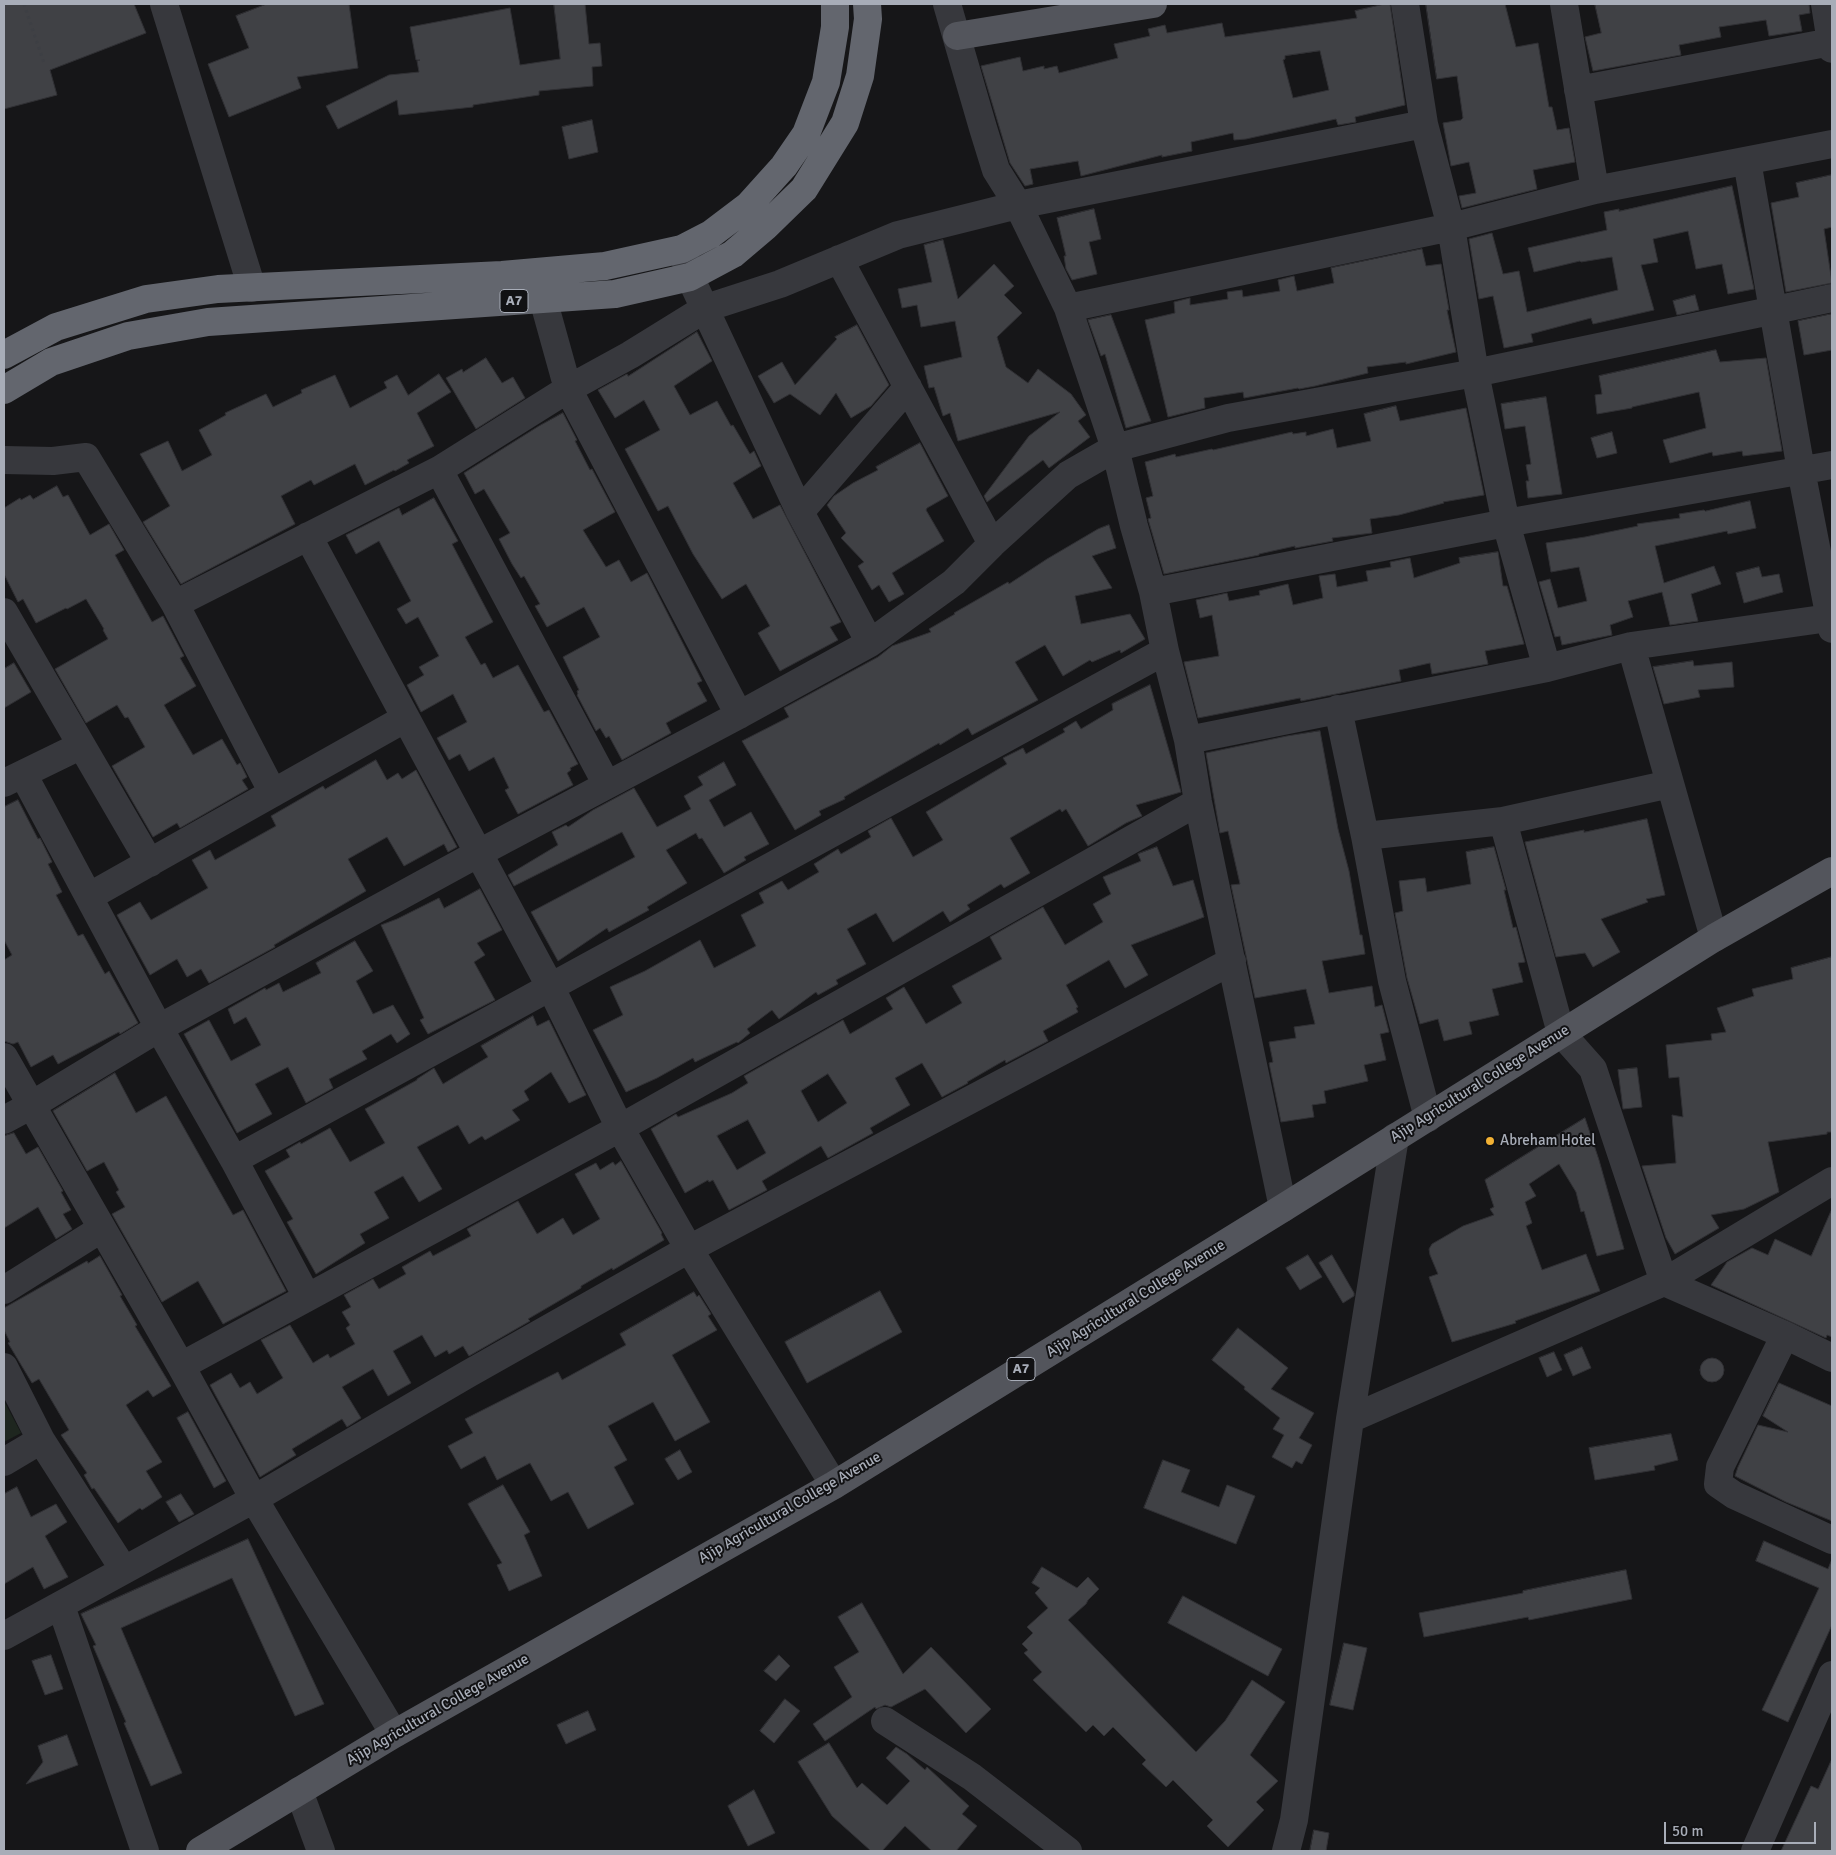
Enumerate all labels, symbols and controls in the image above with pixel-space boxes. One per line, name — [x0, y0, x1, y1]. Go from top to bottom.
road number: A7 — [500, 290, 528, 312]
street label: Ajip Agricultural College Avenue — [1387, 1021, 1573, 1147]
place label: Abreham Hotel — [1500, 1132, 1596, 1150]
marker: Abreham Hotel — [1484, 1135, 1496, 1147]
street label: Ajip Agricultural College Avenue — [1043, 1236, 1229, 1362]
road number: A7 — [1007, 1358, 1035, 1380]
street label: Ajip Agricultural College Avenue — [696, 1448, 884, 1568]
street label: Ajip Agricultural College Avenue — [344, 1650, 532, 1770]
scale bar — [1666, 1812, 1818, 1844]
text: 50 m — [1672, 1822, 1703, 1840]

